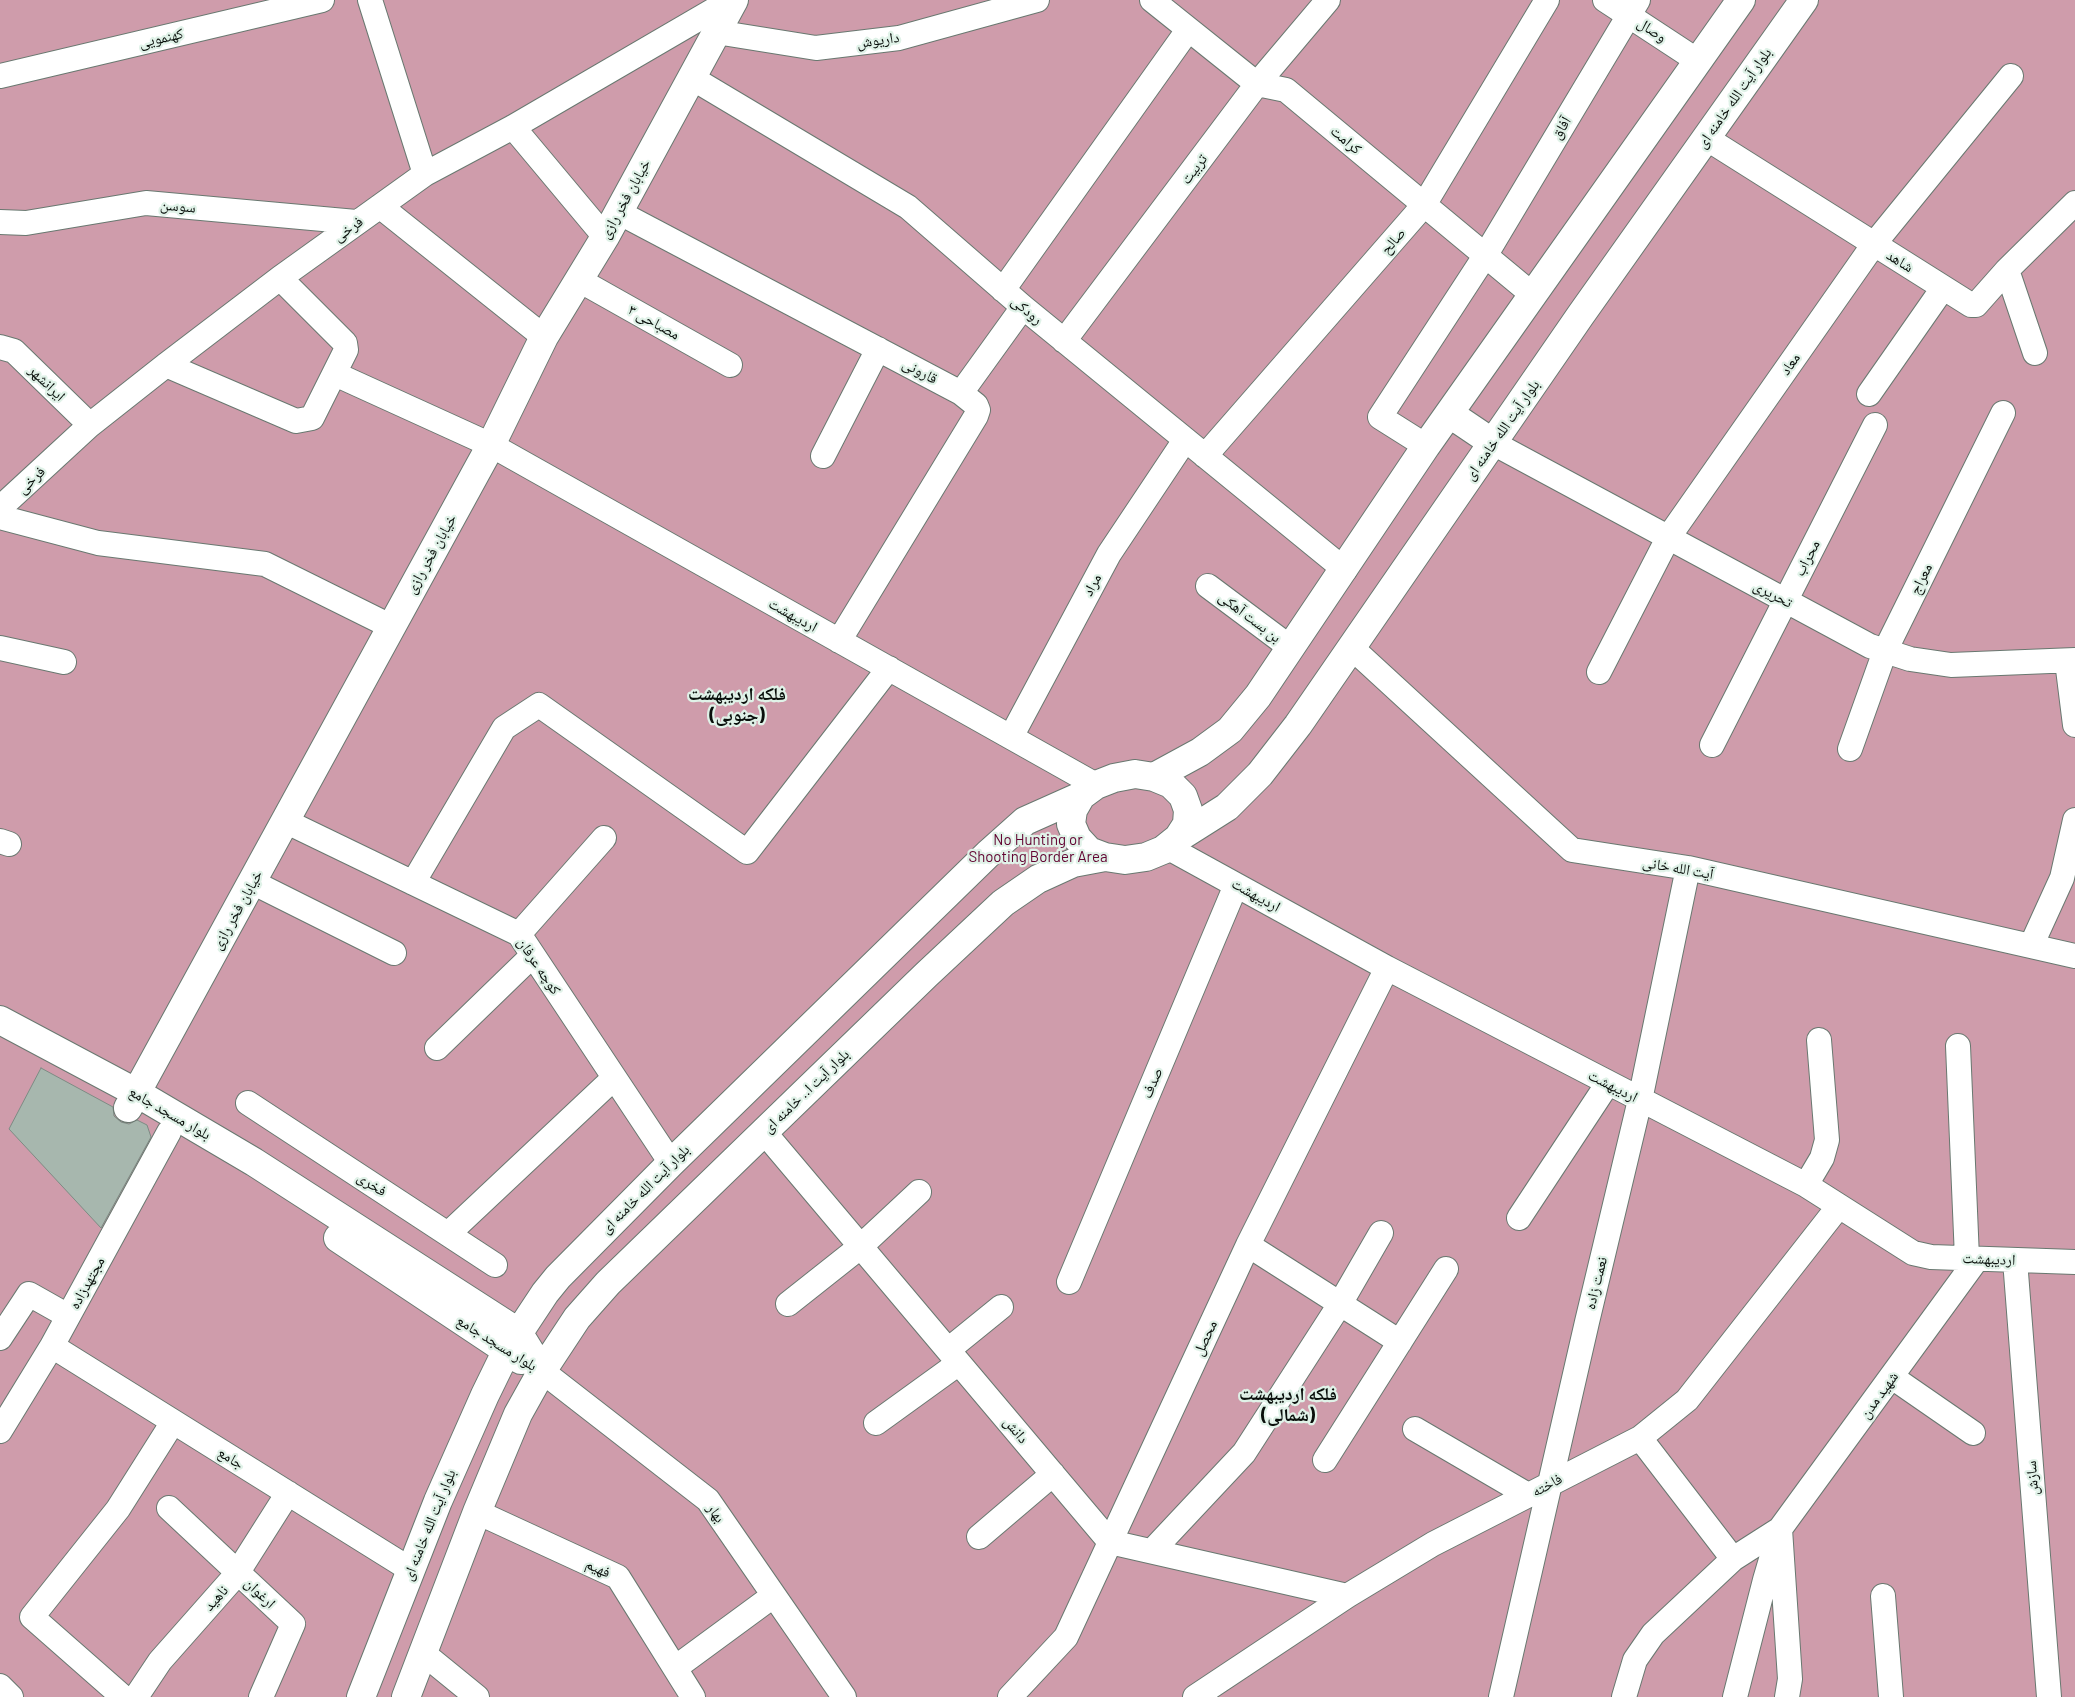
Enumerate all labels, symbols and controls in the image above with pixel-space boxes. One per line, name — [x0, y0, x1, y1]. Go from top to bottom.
street label: وصال — [1634, 14, 1670, 46]
street label: کهنمویی — [137, 24, 185, 52]
street label: داریوش — [855, 28, 901, 52]
street label: بلوار آیت الله خامنه ای — [1693, 44, 1775, 152]
street label: آفاق — [1547, 113, 1575, 143]
street label: کرامت — [1327, 122, 1365, 158]
street label: تربیت — [1177, 150, 1211, 188]
street label: خیابان فخر رازی — [596, 156, 654, 242]
street label: سوسن — [160, 195, 196, 217]
street label: فرخی — [330, 212, 366, 246]
street label: صالح — [1377, 224, 1409, 258]
street label: شاهد — [1883, 246, 1917, 276]
street label: رودکی — [1008, 292, 1046, 328]
street label: مصباحی ۳ — [625, 300, 683, 344]
street label: معاد — [1776, 349, 1804, 379]
street label: قارونی — [899, 354, 941, 388]
street label: ایرانشهر — [25, 361, 69, 405]
street label: بلوار آیت الله خامنه ای — [1461, 376, 1543, 484]
street label: فرخی — [13, 462, 49, 498]
street label: خیابان فخر رازی — [402, 511, 460, 597]
street label: محراب — [1790, 537, 1824, 579]
street label: معراج — [1906, 561, 1936, 597]
street label: مراد — [1079, 571, 1105, 599]
street label: تحریری — [1750, 576, 1796, 612]
street label: بن بست آهکی — [1215, 588, 1285, 646]
street label: اردیبهشت — [765, 594, 821, 636]
district label: فلکه اردیبهشت (جنوبی) — [688, 683, 786, 726]
park label: No Hunting or Shooting Border Area — [968, 831, 1108, 866]
street label: آیت الله خانی — [1641, 853, 1715, 883]
street label: خیابان فخر رازی — [208, 867, 266, 953]
street label: اردیبهشت — [1228, 874, 1284, 916]
street label: کوچه عرفان — [513, 934, 565, 998]
street label: بلوار آیت ا.. خامنه ای — [759, 1045, 853, 1137]
street label: صدف — [1138, 1065, 1166, 1101]
street label: اردیبهشت — [1585, 1066, 1641, 1106]
street label: بلوار مسجد جامع — [126, 1082, 214, 1144]
street label: بلوار آیت الله خامنه ای — [597, 1141, 693, 1237]
street label: فخری — [354, 1168, 390, 1200]
street label: اردیبهشت — [1962, 1249, 2016, 1269]
street label: مجتهدزاده — [65, 1254, 109, 1312]
street label: نعمت زاده — [1581, 1255, 1611, 1311]
street label: بلوار مسجد جامع — [453, 1311, 541, 1375]
street label: محصل — [1189, 1317, 1221, 1359]
street label: شهید مدن — [1856, 1368, 1902, 1422]
district label: فلکه اردیبهشت (شمالی) — [1239, 1383, 1337, 1426]
street label: دانش — [1000, 1413, 1032, 1447]
street label: جامع — [215, 1443, 247, 1473]
street label: سازش — [2022, 1460, 2042, 1496]
street label: بلوار آیت الله خامنه ای — [398, 1467, 460, 1583]
street label: فاخته — [1529, 1470, 1565, 1500]
street label: بهار — [703, 1500, 729, 1526]
street label: فهیم — [583, 1554, 613, 1582]
street label: ارغوان — [241, 1574, 279, 1612]
street label: ناهید — [200, 1582, 232, 1614]

